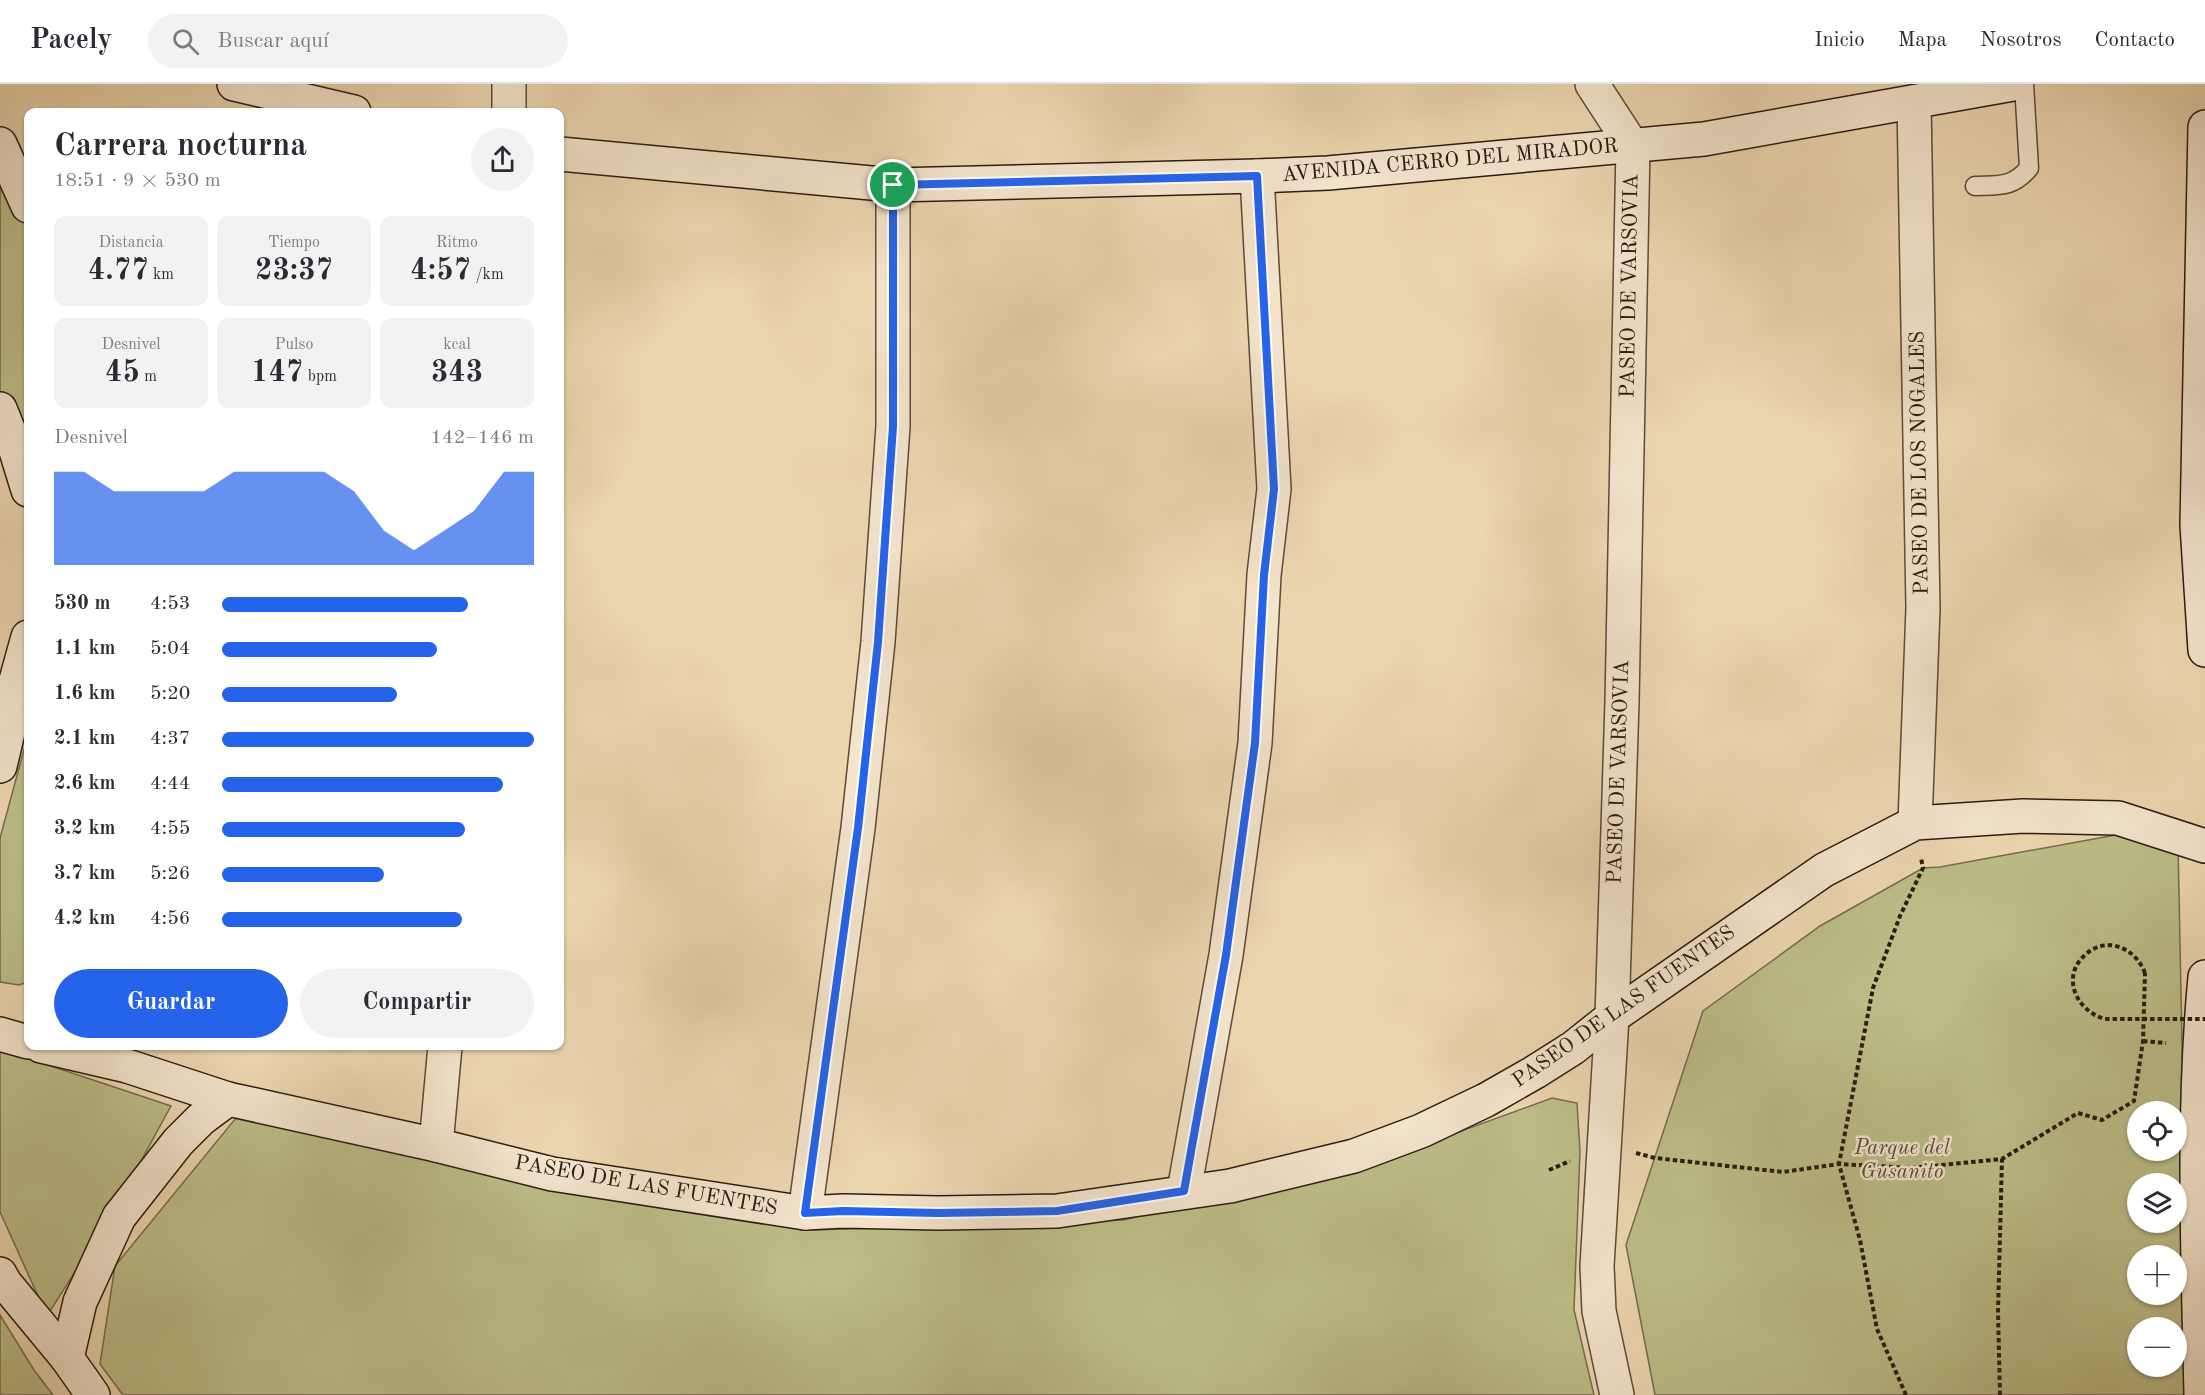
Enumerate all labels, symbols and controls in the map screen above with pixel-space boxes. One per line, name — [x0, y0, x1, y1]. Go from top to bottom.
search box — [148, 14, 568, 68]
icon: search — [169, 25, 202, 58]
text: Pacely — [30, 27, 112, 55]
text: Buscar aquí — [217, 30, 329, 52]
text: Inicio — [1814, 30, 1865, 51]
text: Mapa — [1898, 30, 1947, 51]
text: Nosotros — [1980, 30, 2062, 51]
text: Contacto — [2095, 30, 2175, 51]
button: share — [471, 128, 534, 191]
text: Carrera nocturna — [54, 130, 307, 163]
street label: AVENIDA CERRO DEL MIRADOR — [1281, 136, 1619, 186]
pin — [867, 159, 918, 210]
icon: arrive — [876, 168, 909, 201]
text: 18:51 · 9 × 530 m — [54, 171, 221, 191]
street label: PASEO DE VARSOVIA — [1618, 174, 1642, 398]
text: Distancia — [98, 235, 164, 251]
text: Tiempo — [268, 235, 320, 251]
text: Ritmo — [436, 235, 478, 251]
text: 4.77 — [88, 256, 149, 286]
text: 23:37 — [255, 256, 333, 286]
text: 4:57 — [410, 256, 471, 286]
text: km — [149, 267, 174, 283]
text: /km — [471, 267, 504, 283]
street label: PASEO DE LOS NOGALES — [1907, 331, 1933, 595]
text: Desnivel — [101, 337, 161, 353]
text: Pulso — [275, 337, 313, 353]
text: kcal — [443, 337, 471, 353]
text: 45 — [105, 358, 140, 388]
text: 147 — [251, 358, 303, 388]
text: 343 — [431, 358, 483, 388]
text: m — [140, 369, 157, 385]
text: bpm — [303, 369, 337, 385]
text: Desnivel — [54, 428, 128, 448]
text: 142–146 m — [431, 428, 534, 448]
text: 530 m — [54, 594, 110, 614]
text: 4:53 — [150, 594, 190, 614]
text: 1.1 km — [54, 639, 116, 659]
text: 5:04 — [150, 639, 190, 659]
street label: PASEO DE VARSOVIA — [1605, 659, 1633, 885]
text: 1.6 km — [54, 684, 116, 704]
text: 5:20 — [150, 684, 190, 704]
text: 2.1 km — [54, 729, 116, 749]
text: 4:37 — [150, 729, 190, 749]
text: 2.6 km — [54, 774, 116, 794]
text: 4:44 — [150, 774, 190, 794]
text: 3.2 km — [54, 819, 116, 839]
text: 4:55 — [150, 819, 190, 839]
text: 3.7 km — [54, 864, 116, 884]
text: 5:26 — [150, 864, 190, 884]
text: 4.2 km — [54, 909, 116, 929]
text: 4:56 — [150, 909, 190, 929]
street label: PASEO DE LAS FUENTES — [1509, 922, 1739, 1092]
button: Guardar — [54, 969, 288, 1038]
button: Compartir — [300, 969, 534, 1038]
map controls — [2127, 1101, 2187, 1377]
button: locate — [2127, 1101, 2187, 1161]
park label: Parque del Gusanito — [1853, 1138, 1950, 1183]
street label: PASEO DE LAS FUENTES — [513, 1153, 779, 1219]
button: layers — [2127, 1173, 2187, 1233]
button: + — [2127, 1245, 2187, 1305]
button: − — [2127, 1317, 2187, 1377]

